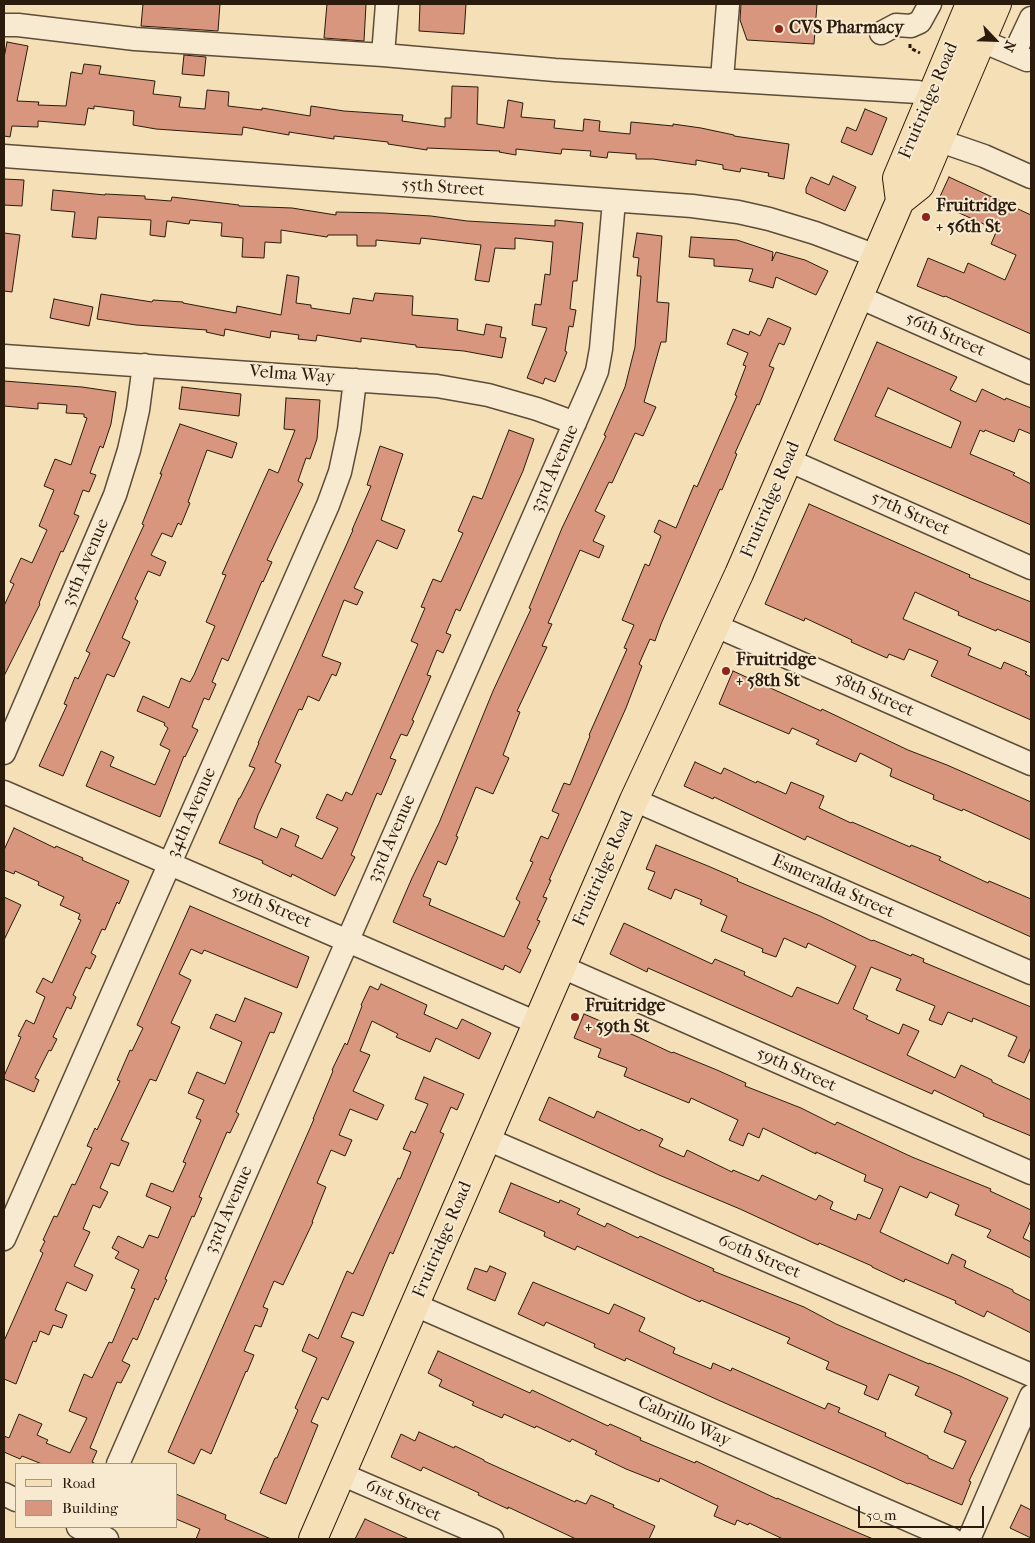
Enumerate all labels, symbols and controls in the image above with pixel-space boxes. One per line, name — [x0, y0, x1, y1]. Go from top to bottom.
north arrow — [970, 15, 1020, 65]
place label: CVS Pharmacy — [789, 18, 904, 40]
marker: CVS Pharmacy — [773, 23, 785, 35]
text: N — [999, 38, 1019, 55]
street label: Fruitridge Road — [895, 40, 963, 162]
street label: 55th Street — [401, 174, 485, 202]
place label: Fruitridge + 56th St — [936, 196, 1016, 238]
marker: Fruitridge + 56th St — [920, 211, 932, 223]
street label: 56th Street — [902, 308, 988, 362]
street label: Velma Way — [248, 361, 336, 389]
street label: 33rd Avenue — [526, 422, 584, 516]
street label: Fruitridge Road — [737, 439, 805, 561]
street label: 57th Street — [867, 487, 953, 541]
street label: 35th Avenue — [58, 516, 114, 610]
place label: Fruitridge + 58th St — [736, 650, 816, 692]
marker: Fruitridge + 58th St — [720, 665, 732, 677]
street label: 58th Street — [831, 668, 917, 722]
street label: 34th Avenue — [163, 765, 221, 861]
street label: 33rd Avenue — [363, 792, 421, 886]
street label: Fruitridge Road — [569, 808, 639, 930]
street label: Esmeralda Street — [768, 850, 898, 924]
street label: 59th Street — [228, 880, 314, 934]
place label: Fruitridge + 59th St — [585, 996, 665, 1038]
marker: Fruitridge + 59th St — [569, 1011, 581, 1023]
street label: 59th Street — [753, 1043, 839, 1097]
street label: 33rd Avenue — [200, 1163, 258, 1257]
street label: Fruitridge Road — [409, 1179, 477, 1301]
street label: 60th Street — [714, 1230, 804, 1284]
street label: Cabrillo Way — [634, 1392, 734, 1452]
legend — [15, 1463, 178, 1528]
text: Road — [62, 1474, 95, 1492]
street label: 61st Street — [362, 1475, 444, 1527]
scale bar — [860, 1496, 986, 1528]
text: Building — [62, 1499, 118, 1517]
text: 50 m — [866, 1506, 896, 1524]

